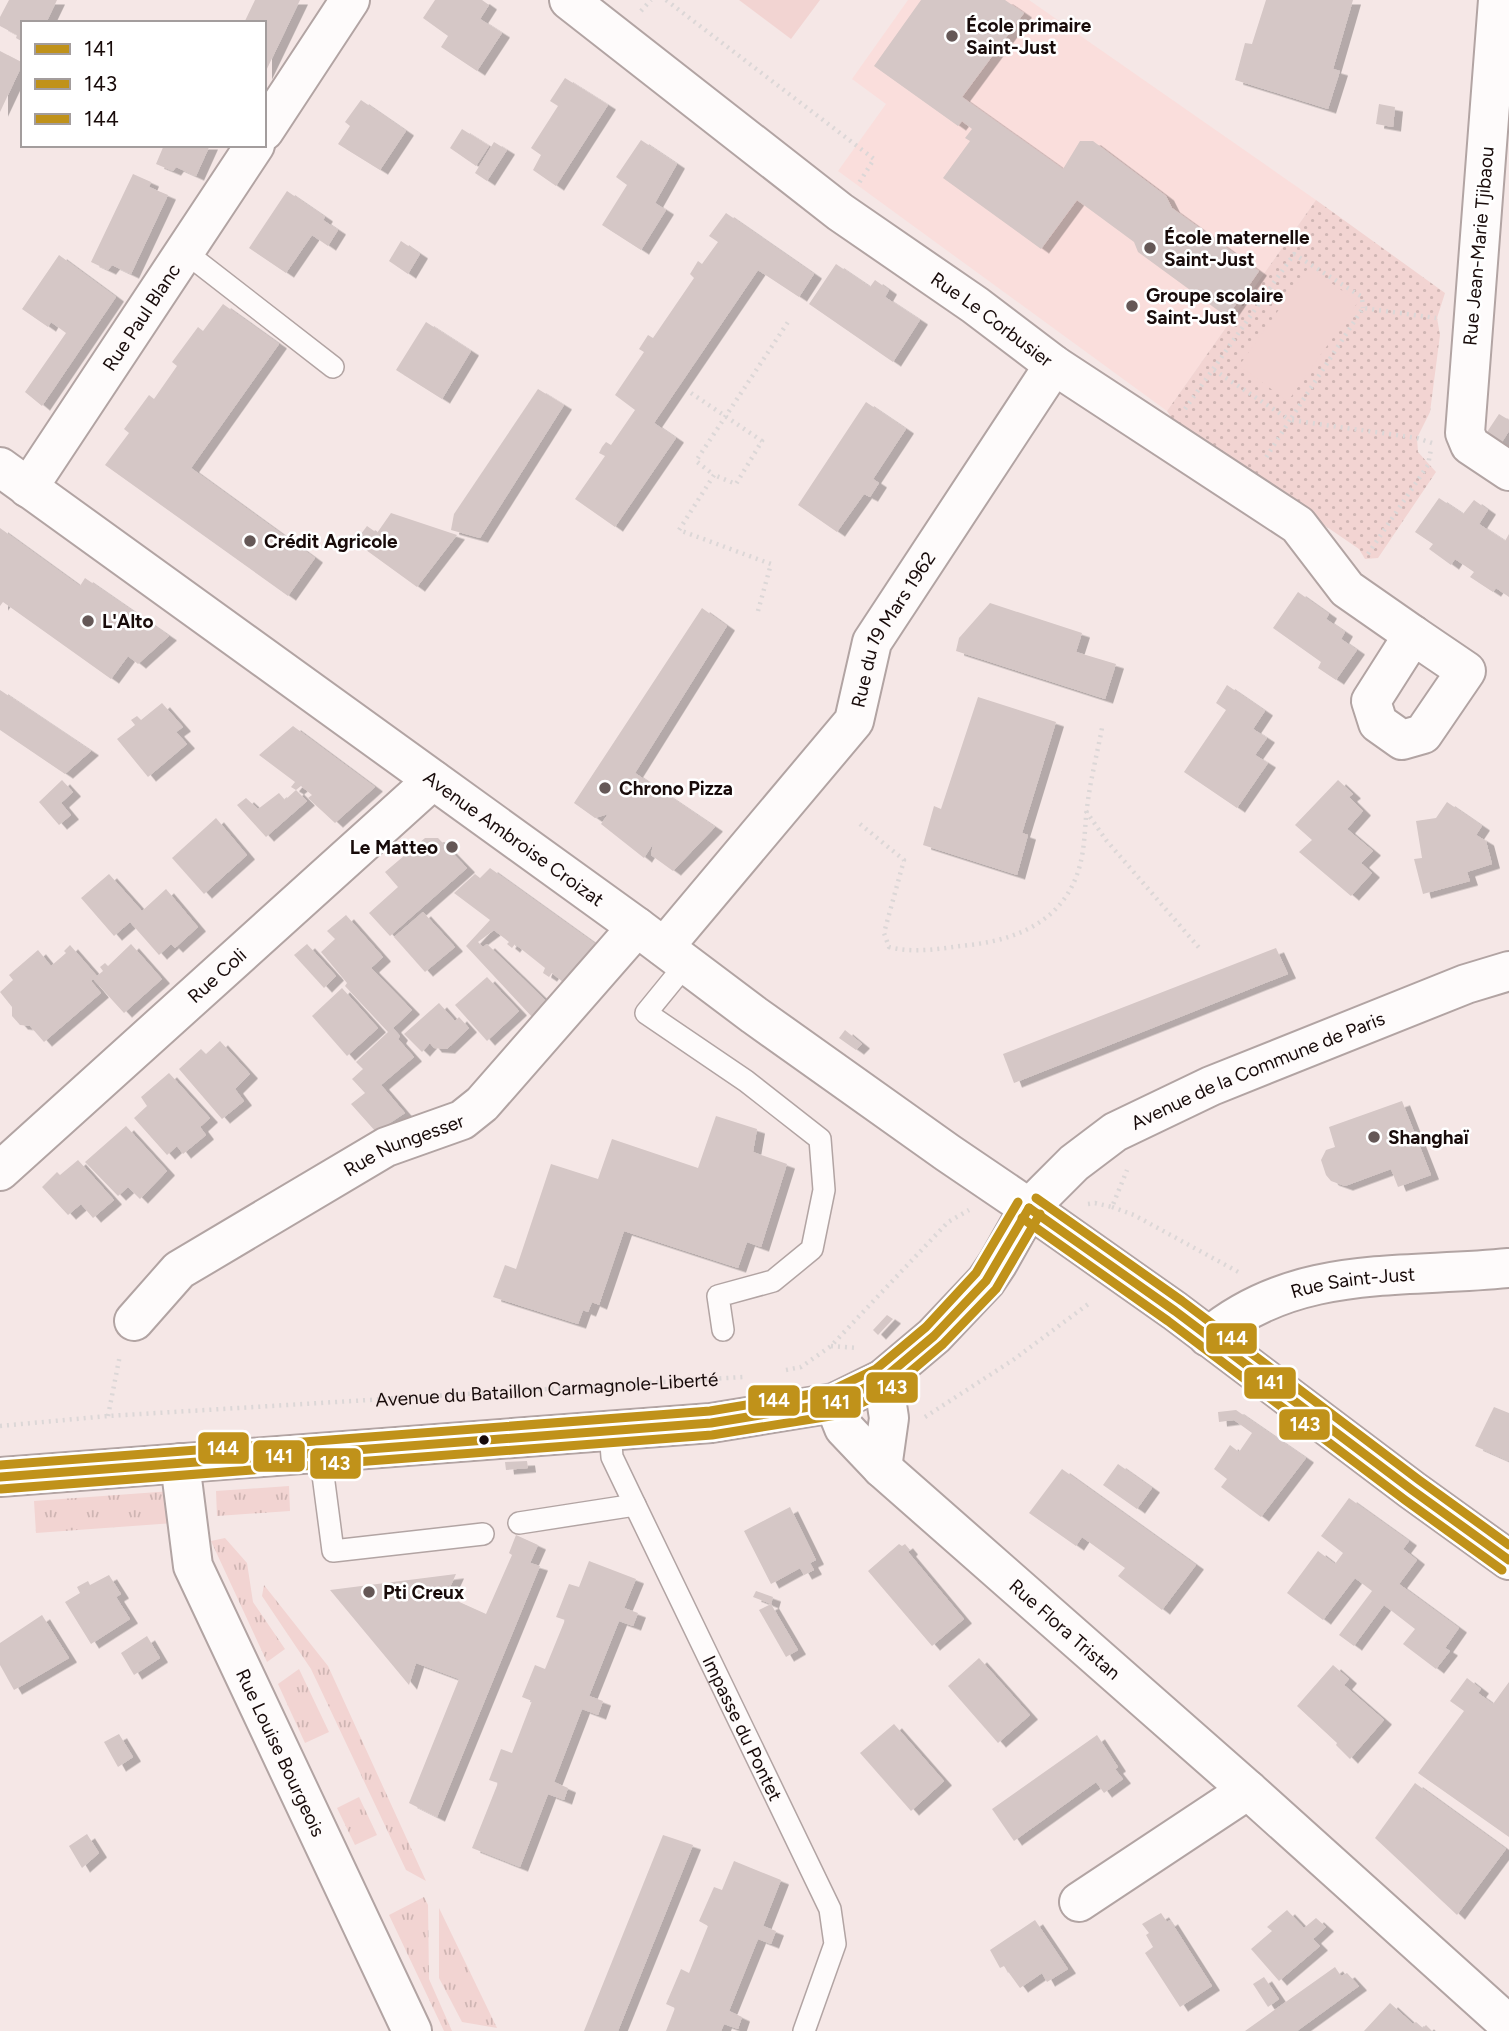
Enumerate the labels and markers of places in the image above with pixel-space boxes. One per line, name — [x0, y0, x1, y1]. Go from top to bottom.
place label: École primaire Saint-Just — [966, 14, 1092, 59]
marker: École primaire Saint-Just — [944, 28, 960, 44]
place label: École maternelle Saint-Just — [1164, 226, 1310, 271]
marker: École maternelle Saint-Just — [1142, 240, 1158, 256]
place label: Groupe scolaire Saint-Just — [1146, 284, 1284, 329]
marker: Groupe scolaire Saint-Just — [1124, 298, 1140, 314]
place label: Crédit Agricole — [264, 530, 398, 553]
marker: Crédit Agricole — [242, 533, 258, 549]
place label: L'Alto — [102, 610, 154, 633]
marker: L'Alto — [80, 613, 96, 629]
place label: Chrono Pizza — [619, 777, 733, 800]
marker: Chrono Pizza — [597, 780, 613, 796]
place label: Le Matteo — [350, 836, 438, 859]
marker: Le Matteo — [444, 839, 460, 855]
place label: Shanghaï — [1388, 1126, 1470, 1149]
marker: Shanghaï — [1366, 1129, 1382, 1145]
unlabelled marker — [477, 1433, 491, 1447]
place label: Pti Creux — [383, 1581, 464, 1604]
marker: Pti Creux — [361, 1584, 377, 1600]

